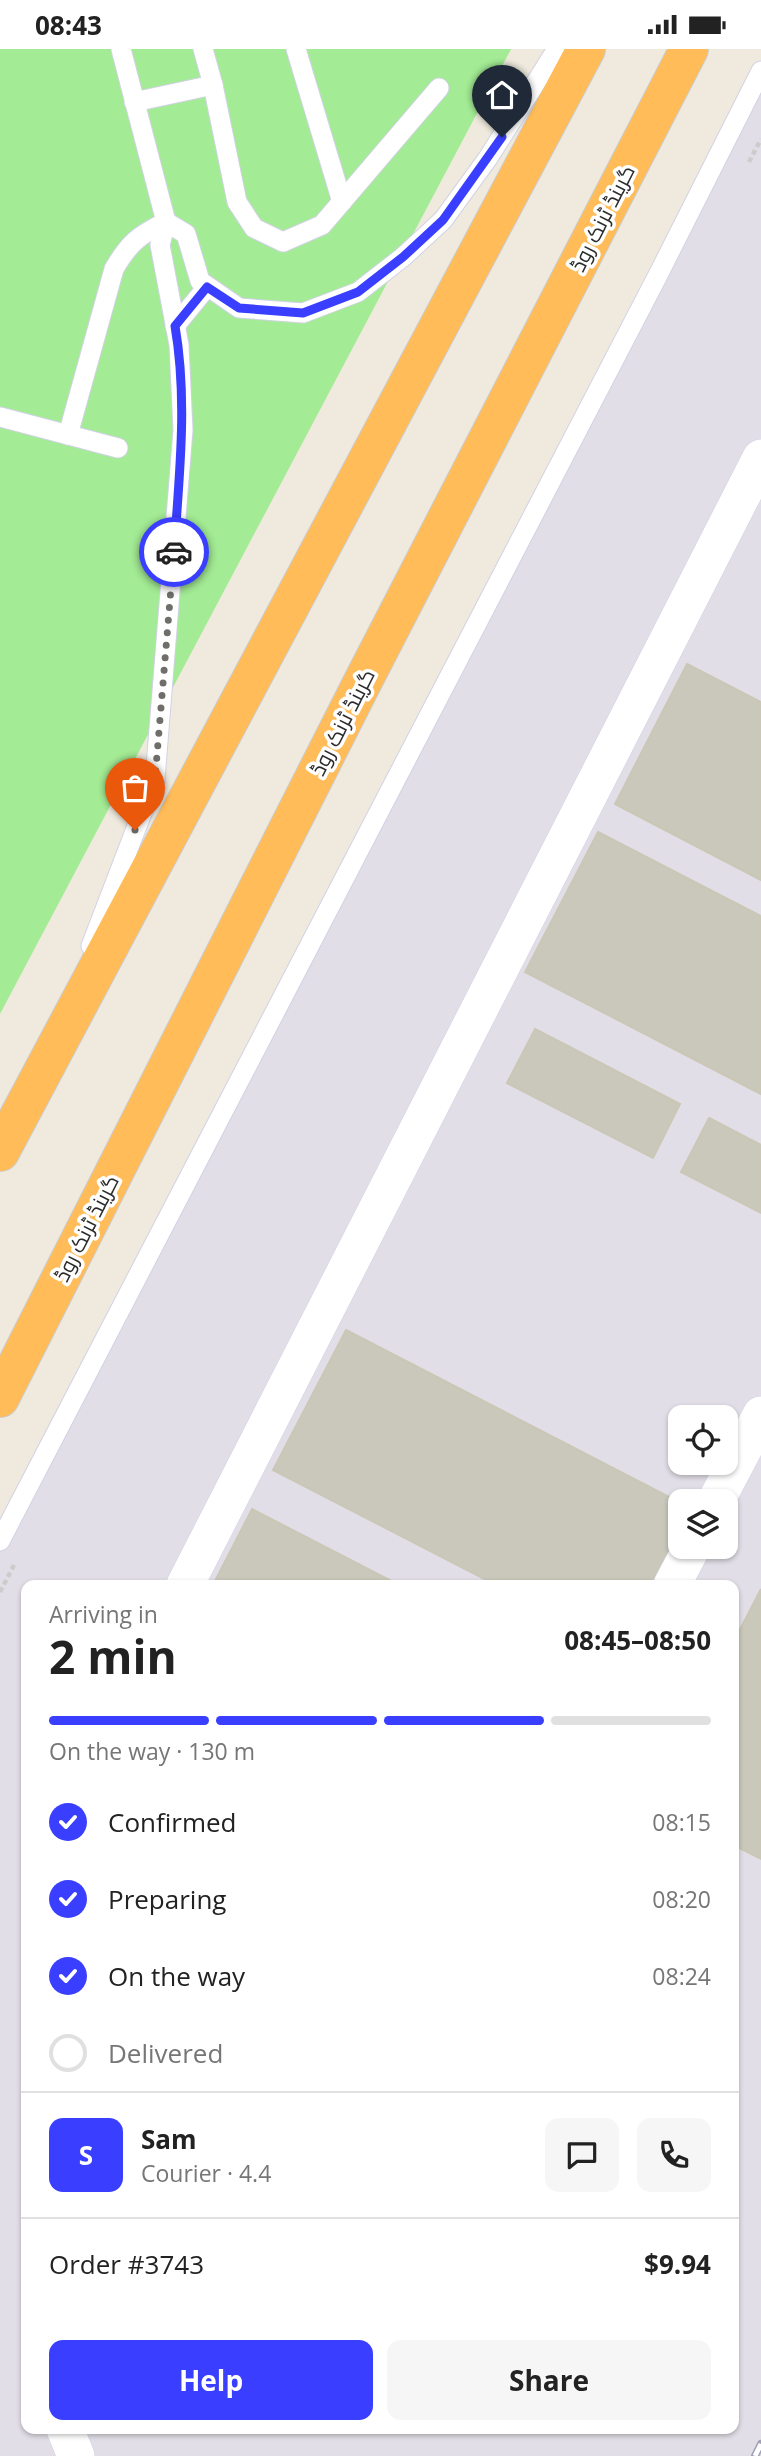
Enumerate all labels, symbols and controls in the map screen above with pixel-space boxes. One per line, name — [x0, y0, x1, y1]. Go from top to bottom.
text: 08:43 — [35, 7, 102, 43]
pin — [472, 65, 532, 137]
icon: home — [483, 76, 521, 114]
street label: گرینڈ ٹرنک روڈ — [563, 160, 641, 276]
courier — [139, 517, 209, 587]
icon: car — [155, 533, 193, 571]
street label: گرینڈ ٹرنک روڈ — [303, 664, 381, 780]
pin — [105, 758, 165, 830]
icon: bag — [116, 769, 154, 807]
street label: گرینڈ ٹرنک روڈ — [47, 1170, 125, 1286]
map controls — [668, 1405, 738, 1559]
button: locate — [668, 1405, 738, 1475]
button: layers — [668, 1489, 738, 1559]
text: Arriving in — [49, 1598, 158, 1630]
text: 08:45–08:50 — [564, 1622, 711, 1658]
text: 2 min — [49, 1625, 177, 1687]
text: On the way · 130 m — [49, 1735, 255, 1767]
icon: check — [49, 1803, 87, 1841]
text: Confirmed — [108, 1804, 236, 1840]
text: 08:15 — [652, 1806, 711, 1838]
icon: check — [49, 1880, 87, 1918]
text: Preparing — [108, 1881, 226, 1917]
text: 08:20 — [652, 1883, 711, 1915]
icon: check — [49, 1957, 87, 1995]
text: On the way — [108, 1958, 245, 1994]
text: 08:24 — [652, 1960, 711, 1992]
text: Delivered — [108, 2035, 223, 2071]
button: chat — [545, 2118, 619, 2192]
button: phone — [637, 2118, 711, 2192]
text: Sam — [141, 2121, 197, 2157]
text: S — [79, 2137, 93, 2173]
text: Courier · 4.4 — [141, 2157, 271, 2189]
text: Order #3743 — [49, 2246, 204, 2282]
text: $9.94 — [644, 2246, 711, 2282]
button: Help — [49, 2340, 373, 2420]
button: Share — [387, 2340, 711, 2420]

